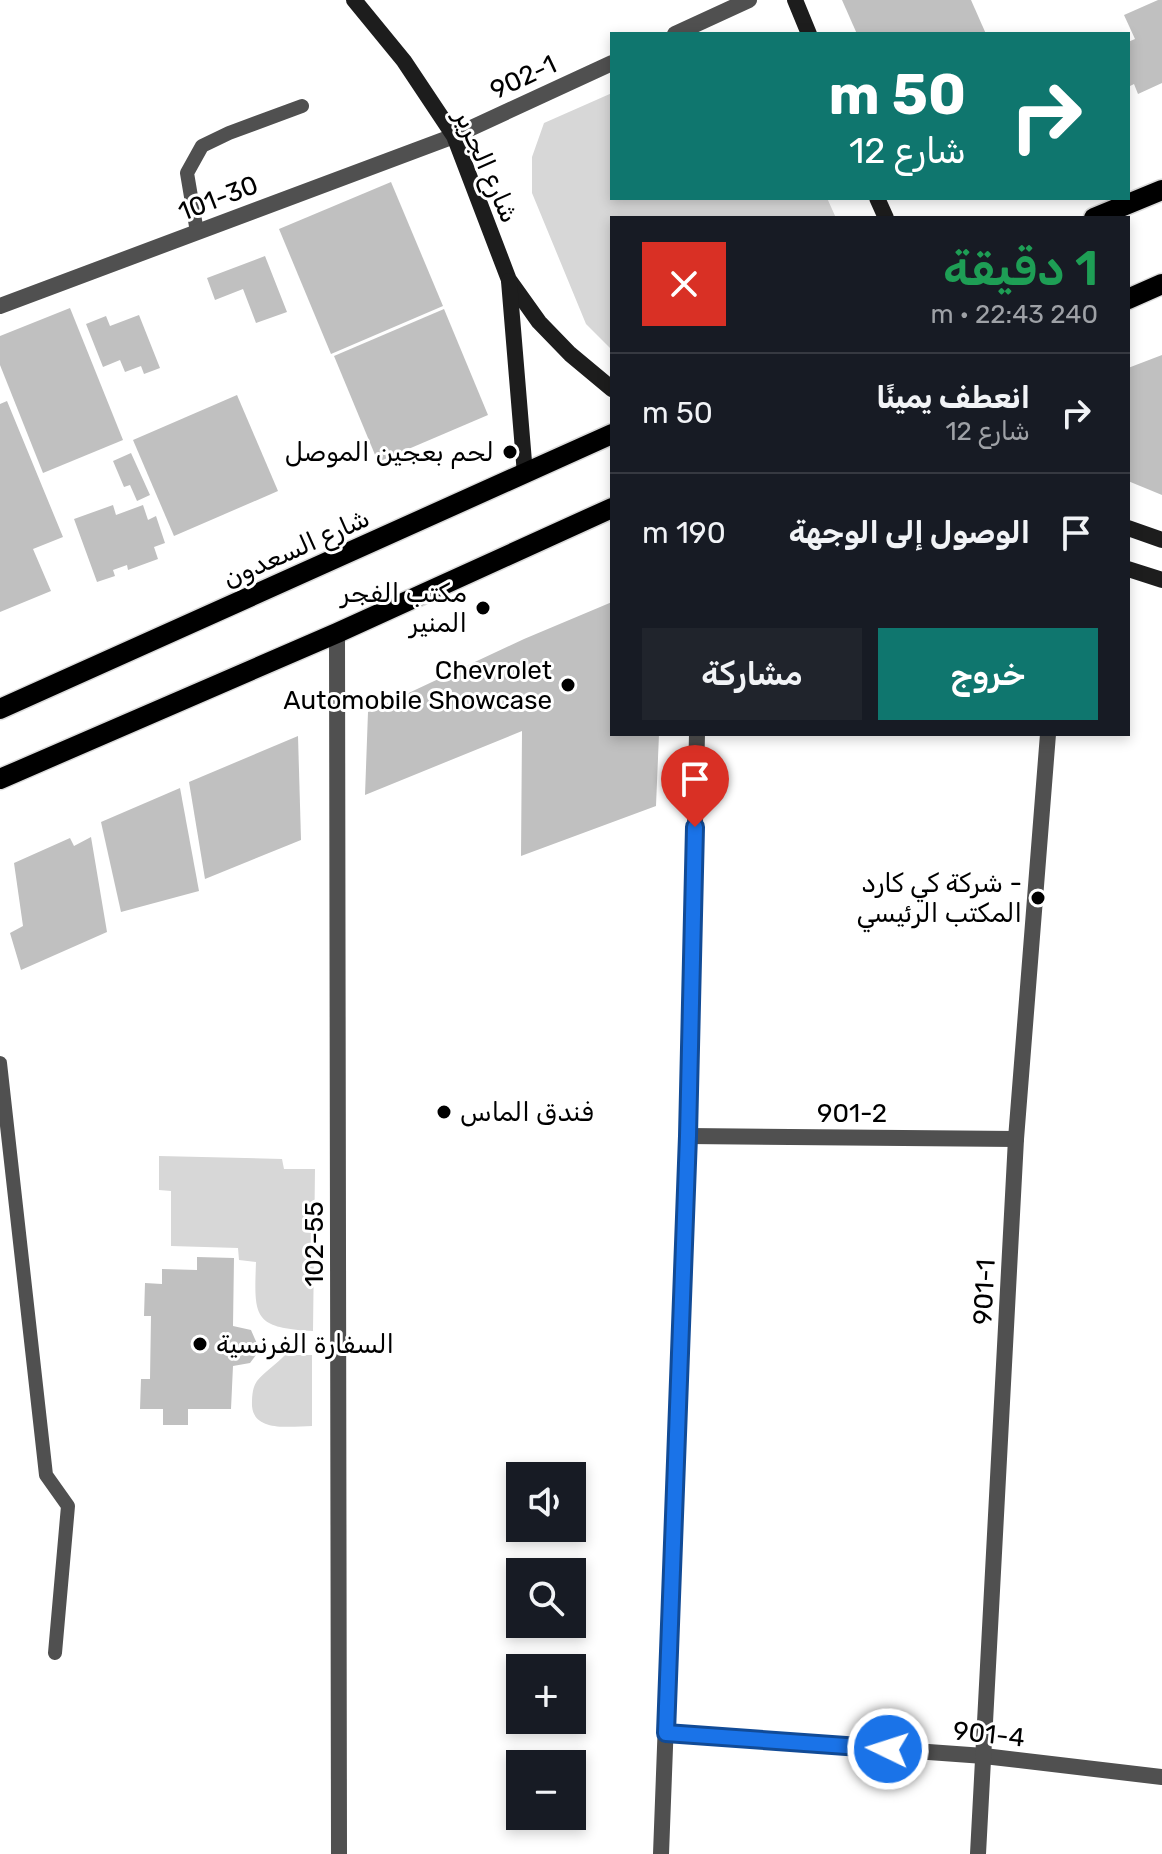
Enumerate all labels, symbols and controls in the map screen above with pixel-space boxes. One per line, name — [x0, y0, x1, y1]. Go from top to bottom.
street label: 902-1 — [485, 49, 561, 106]
text: 50 m — [829, 62, 966, 128]
icon: right — [994, 64, 1098, 168]
street label: شارع الجرير — [445, 103, 525, 228]
text: شارع 12 — [849, 129, 966, 172]
street label: 101-30 — [174, 169, 262, 228]
text: 1 دقيقة — [943, 240, 1098, 297]
button: close — [642, 242, 726, 326]
text: 240 m · 22:43 — [931, 299, 1098, 330]
text: انعطف يمينًا — [876, 380, 1030, 416]
icon: right — [1054, 391, 1098, 435]
text: 50 m — [642, 395, 713, 431]
text: شارع 12 — [945, 416, 1030, 447]
place label: لحم بعجين الموصل — [285, 437, 494, 469]
marker: لحم بعجين الموصل — [501, 443, 519, 461]
street label: شارع السعدون — [218, 502, 375, 596]
icon: arrive — [1054, 511, 1098, 555]
text: 190 m — [642, 515, 726, 551]
text: الوصول إلى الوجهة — [789, 515, 1030, 551]
place label: مكتب الفجر المنير — [338, 578, 467, 639]
marker: مكتب الفجر المنير — [474, 599, 492, 617]
button: مشاركة — [642, 628, 862, 720]
button: خروج — [878, 628, 1098, 720]
place label: Chevrolet Automobile Showcase — [283, 655, 552, 716]
marker: Chevrolet Automobile Showcase — [559, 676, 577, 694]
pin — [661, 745, 729, 827]
icon: arrive — [673, 757, 717, 801]
place label: شركة كي كارد - المكتب الرئيسي — [857, 868, 1022, 933]
marker: شركة كي كارد - المكتب الرئيسي — [1029, 889, 1047, 907]
place label: فندق الماس — [460, 1097, 593, 1128]
street label: 901-2 — [817, 1098, 887, 1129]
marker: فندق الماس — [435, 1103, 453, 1121]
street label: 102-55 — [299, 1201, 330, 1287]
street label: 901-1 — [967, 1258, 1002, 1326]
place label: السفارة الفرنسية — [216, 1329, 394, 1360]
marker: السفارة الفرنسية — [191, 1335, 209, 1353]
map controls — [506, 1462, 586, 1830]
button: sound — [506, 1462, 586, 1542]
button: search — [506, 1558, 586, 1638]
button: + — [506, 1654, 586, 1734]
position arrow — [846, 1707, 930, 1791]
street label: 901-4 — [952, 1715, 1026, 1754]
button: − — [506, 1750, 586, 1830]

